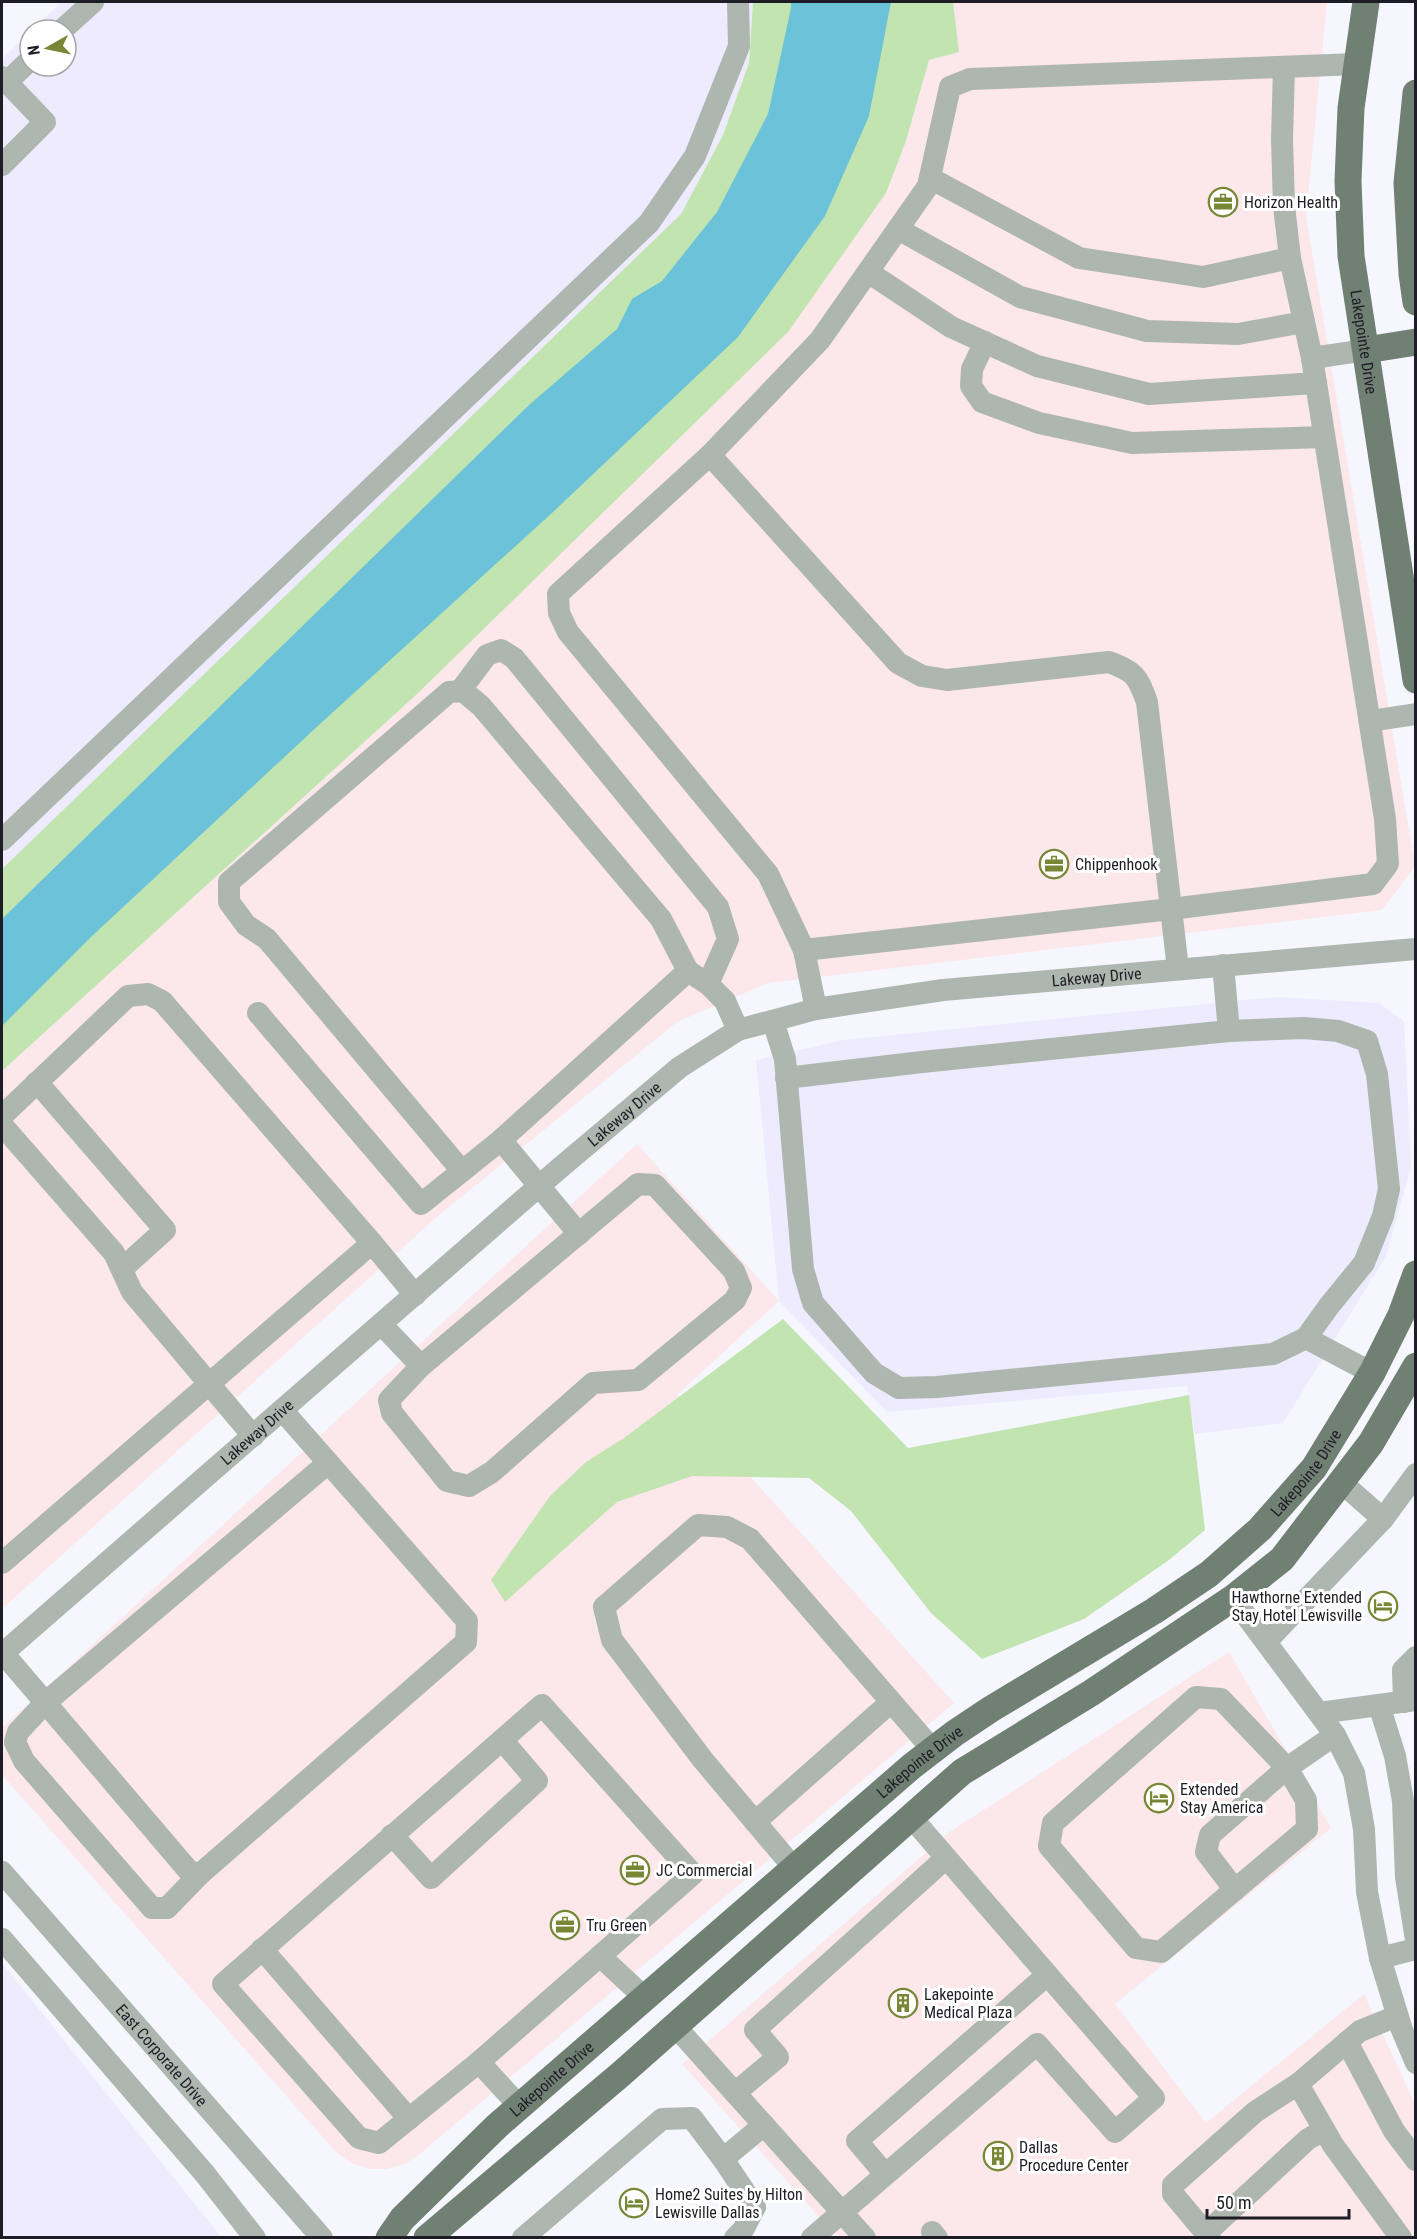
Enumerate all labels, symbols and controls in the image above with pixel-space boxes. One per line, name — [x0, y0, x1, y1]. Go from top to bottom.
north arrow — [18, 18, 78, 78]
text: N — [24, 44, 44, 57]
office icon: Horizon Health — [1207, 186, 1239, 218]
place label: Horizon Health — [1244, 193, 1338, 212]
street label: Lakepointe Drive — [1346, 289, 1381, 395]
office icon: Chippenhook — [1038, 848, 1070, 880]
place label: Chippenhook — [1075, 855, 1158, 874]
street label: Lakeway Drive — [1051, 964, 1142, 991]
street label: Lakeway Drive — [584, 1078, 665, 1150]
street label: Lakeway Drive — [217, 1396, 297, 1469]
street label: Lakepointe Drive — [1267, 1426, 1345, 1521]
place label: Hawthorne Extended Stay Hotel Lewisville — [1231, 1588, 1362, 1625]
hotel icon: Hawthorne Extended Stay Hotel Lewisville — [1367, 1590, 1399, 1622]
street label: Lakepointe Drive — [873, 1722, 966, 1802]
place label: Extended Stay America — [1180, 1780, 1263, 1817]
hotel icon: Extended Stay America — [1143, 1782, 1175, 1814]
office icon: JC Commercial — [619, 1854, 651, 1886]
place label: JC Commercial — [656, 1861, 752, 1880]
office icon: Tru Green — [549, 1909, 581, 1941]
place label: Tru Green — [586, 1916, 647, 1935]
place label: Lakepointe Medical Plaza — [924, 1985, 1012, 2022]
building icon: Lakepointe Medical Plaza — [887, 1987, 919, 2019]
street label: East Corporate Drive — [112, 2000, 211, 2110]
street label: Lakepointe Drive — [506, 2038, 598, 2121]
place label: Dallas Procedure Center — [1019, 2138, 1129, 2175]
building icon: Dallas Procedure Center — [982, 2140, 1014, 2172]
scale bar — [1207, 2182, 1350, 2220]
place label: Home2 Suites by Hilton Lewisville Dallas — [655, 2185, 803, 2222]
hotel icon: Home2 Suites by Hilton Lewisville Dallas — [618, 2187, 650, 2219]
text: 50 m — [1216, 2192, 1251, 2213]

